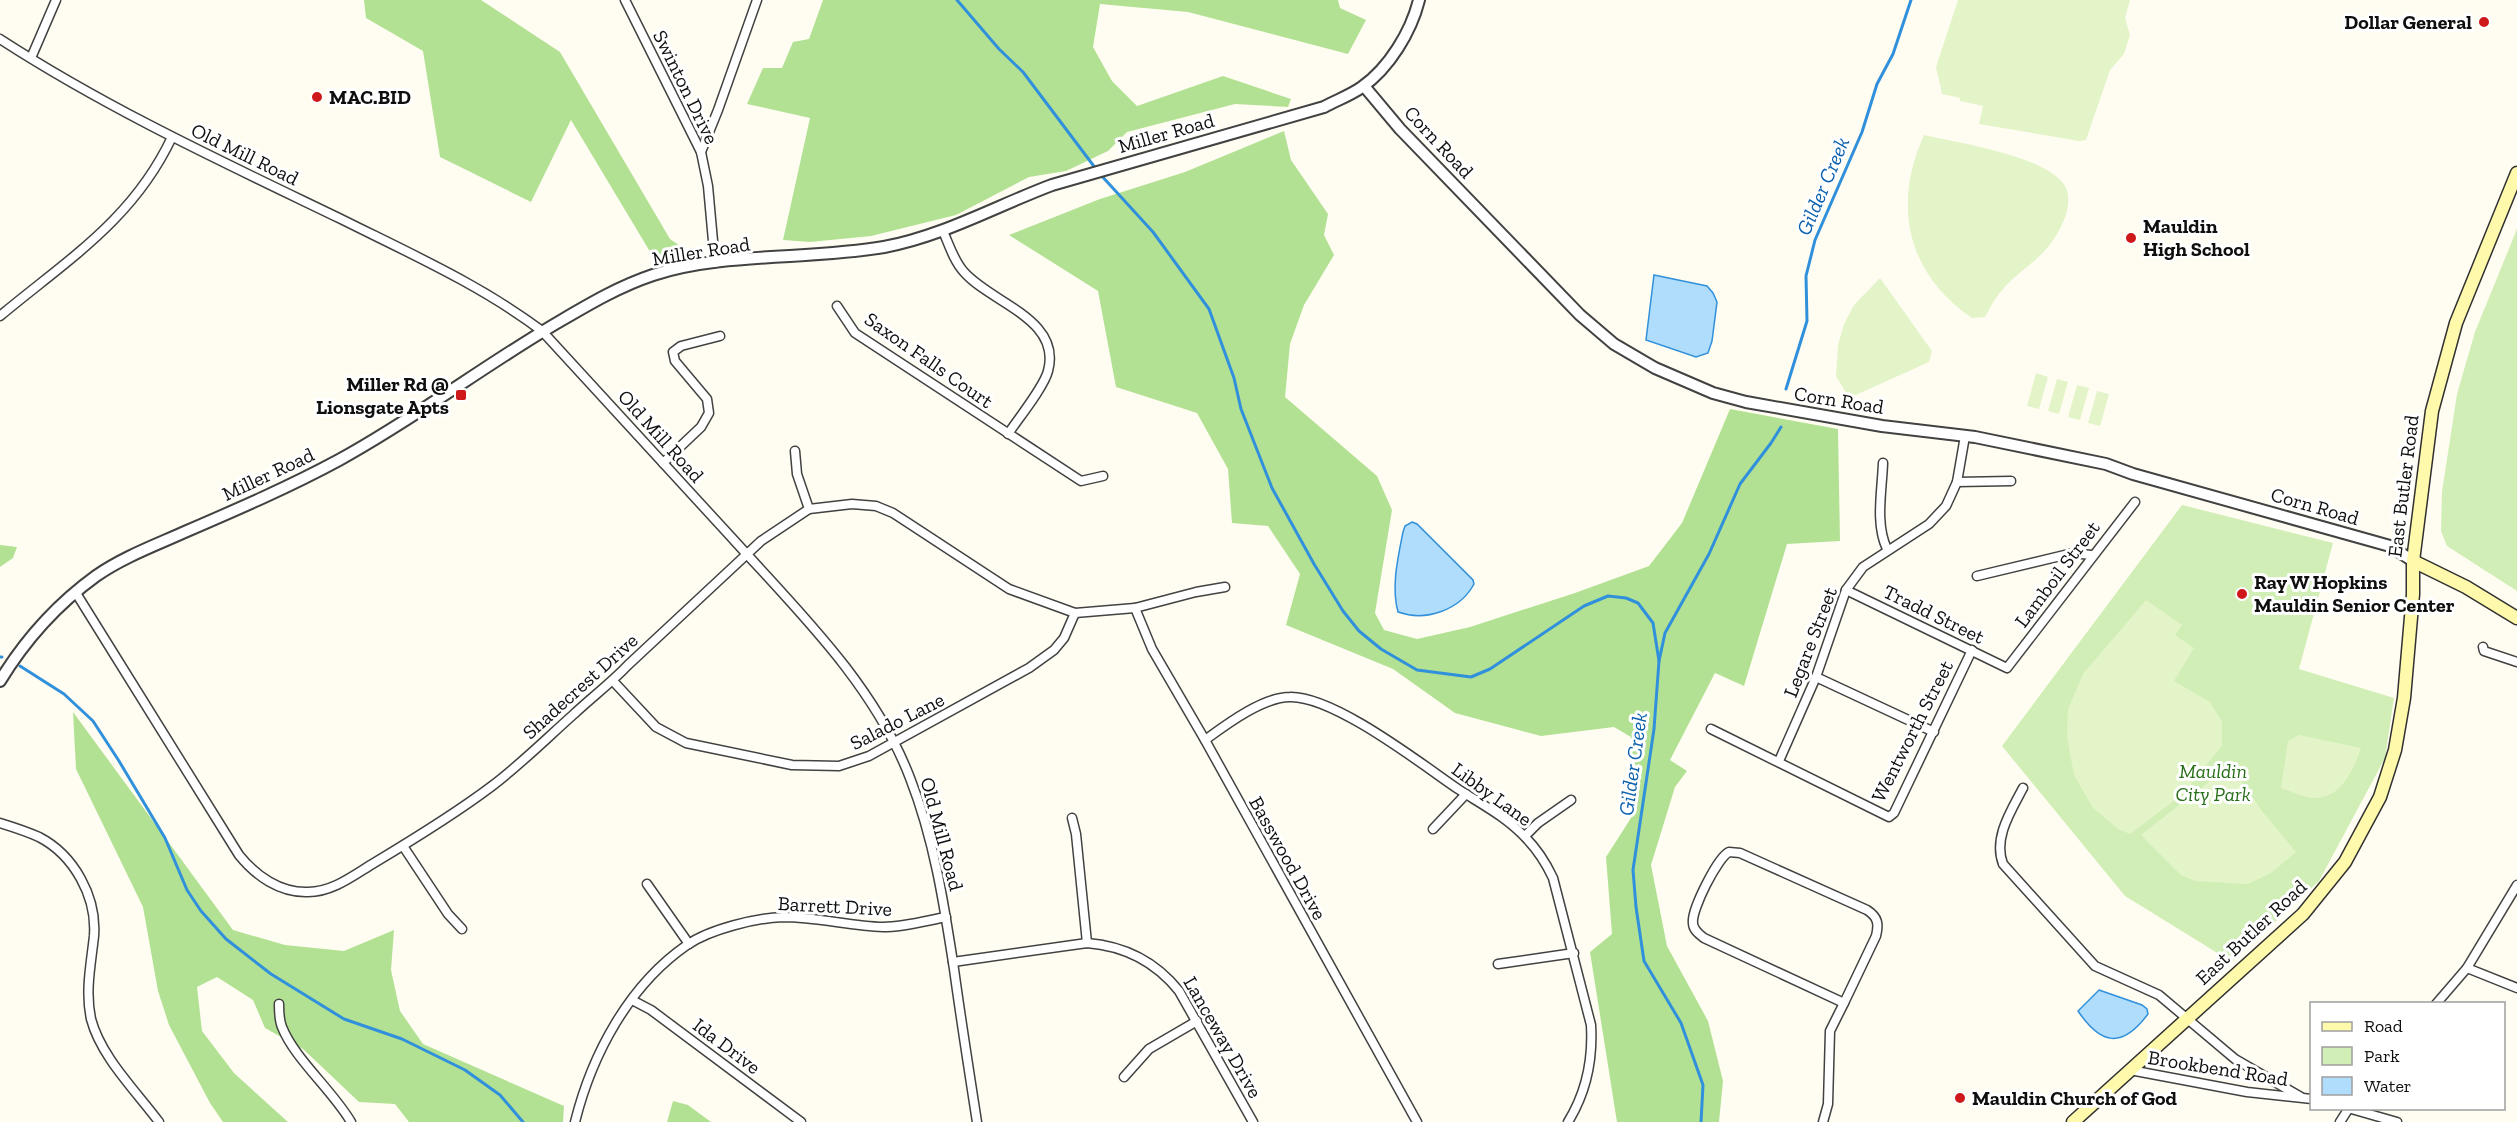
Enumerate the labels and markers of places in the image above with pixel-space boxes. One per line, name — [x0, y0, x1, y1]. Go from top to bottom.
place label: Dollar General — [2344, 10, 2472, 34]
marker: Dollar General — [2477, 15, 2491, 29]
place label: MAC.BID — [329, 85, 411, 109]
marker: MAC.BID — [310, 90, 324, 104]
place label: Mauldin High School — [2143, 214, 2250, 261]
marker: Mauldin High School — [2124, 231, 2138, 245]
place label: Miller Rd @ Lionsgate Apts — [316, 372, 449, 419]
marker: Miller Rd @ Lionsgate Apts — [454, 388, 468, 402]
place label: Ray W Hopkins Mauldin Senior Center — [2254, 570, 2455, 617]
marker: Ray W Hopkins Mauldin Senior Center — [2235, 587, 2249, 601]
place label: Mauldin Church of God — [1972, 1086, 2178, 1110]
marker: Mauldin Church of God — [1953, 1091, 1967, 1105]

